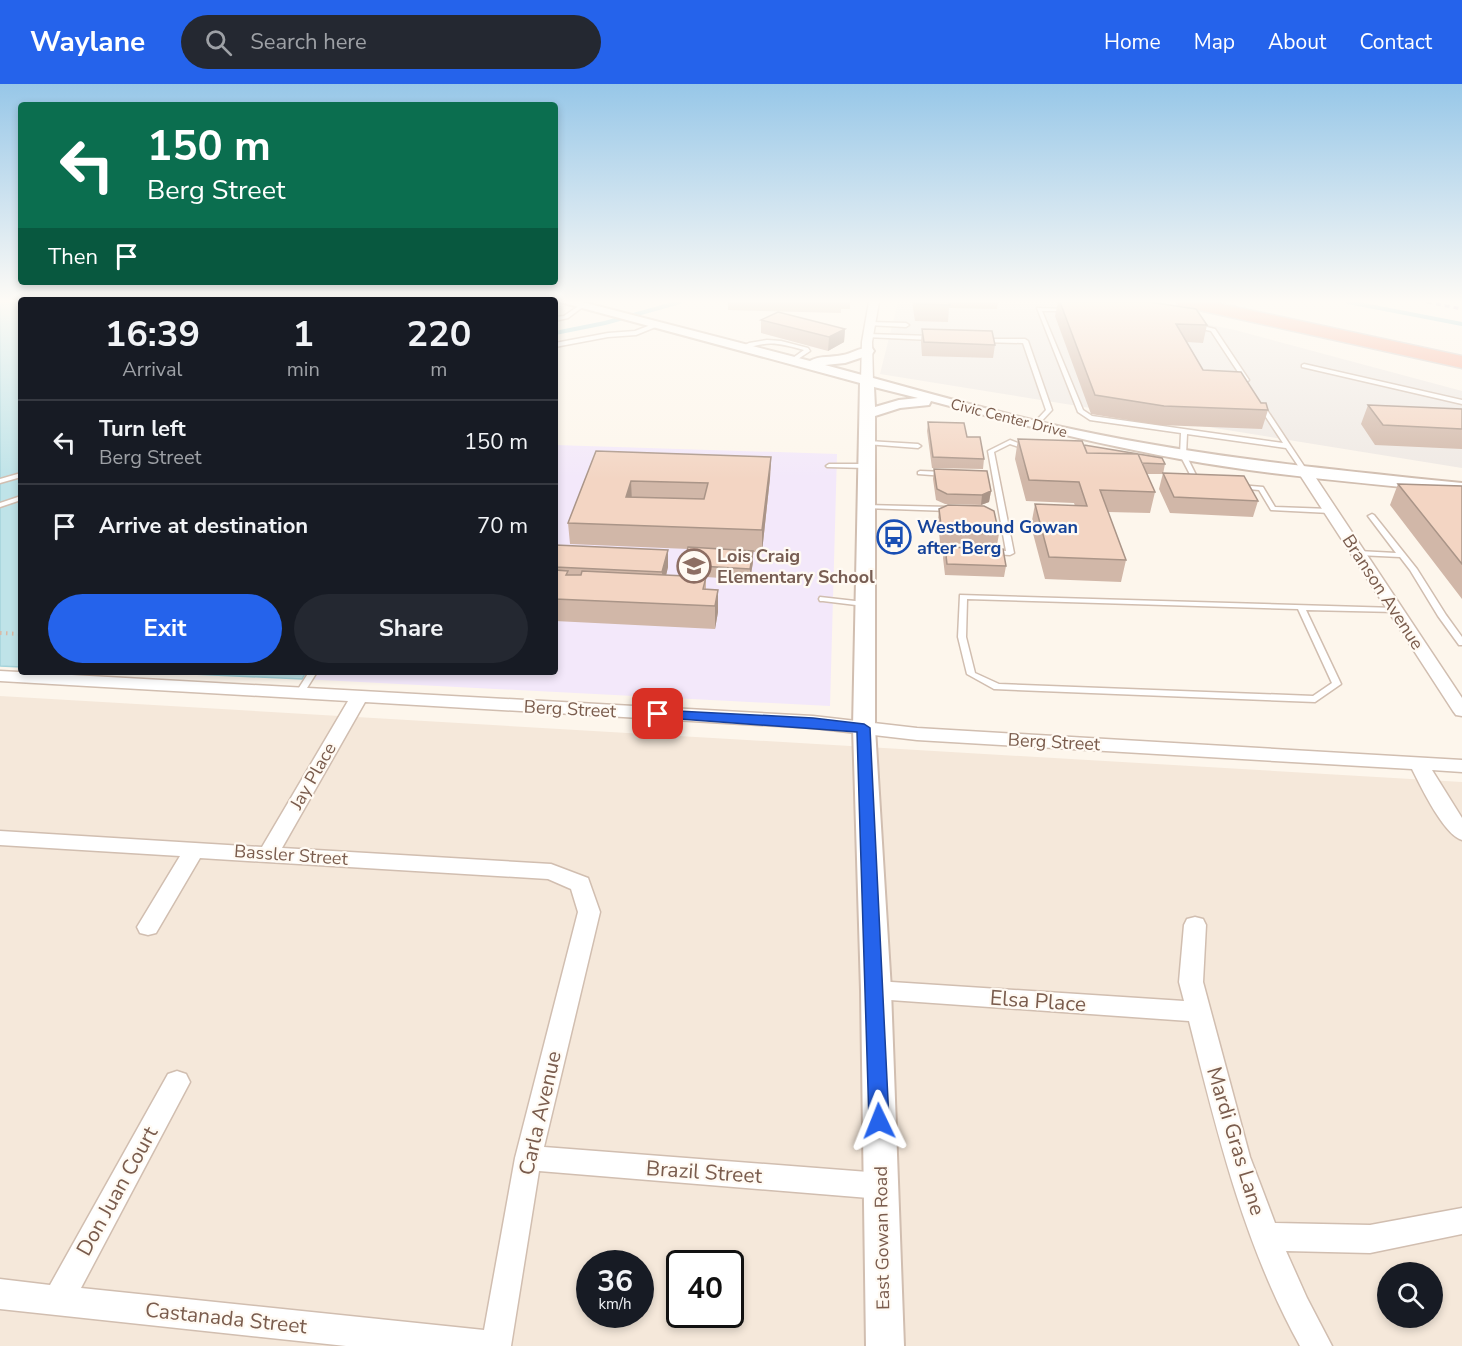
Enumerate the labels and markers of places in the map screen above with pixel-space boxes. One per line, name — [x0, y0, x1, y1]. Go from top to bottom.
place label: Westbound Gowan after Berg — [917, 515, 1078, 560]
bus stop icon: Westbound Gowan after Berg — [876, 519, 912, 555]
place label: Lois Craig Elementary School — [717, 544, 875, 589]
school or university icon: Lois Craig Elementary School — [676, 548, 712, 584]
pin — [632, 688, 683, 739]

